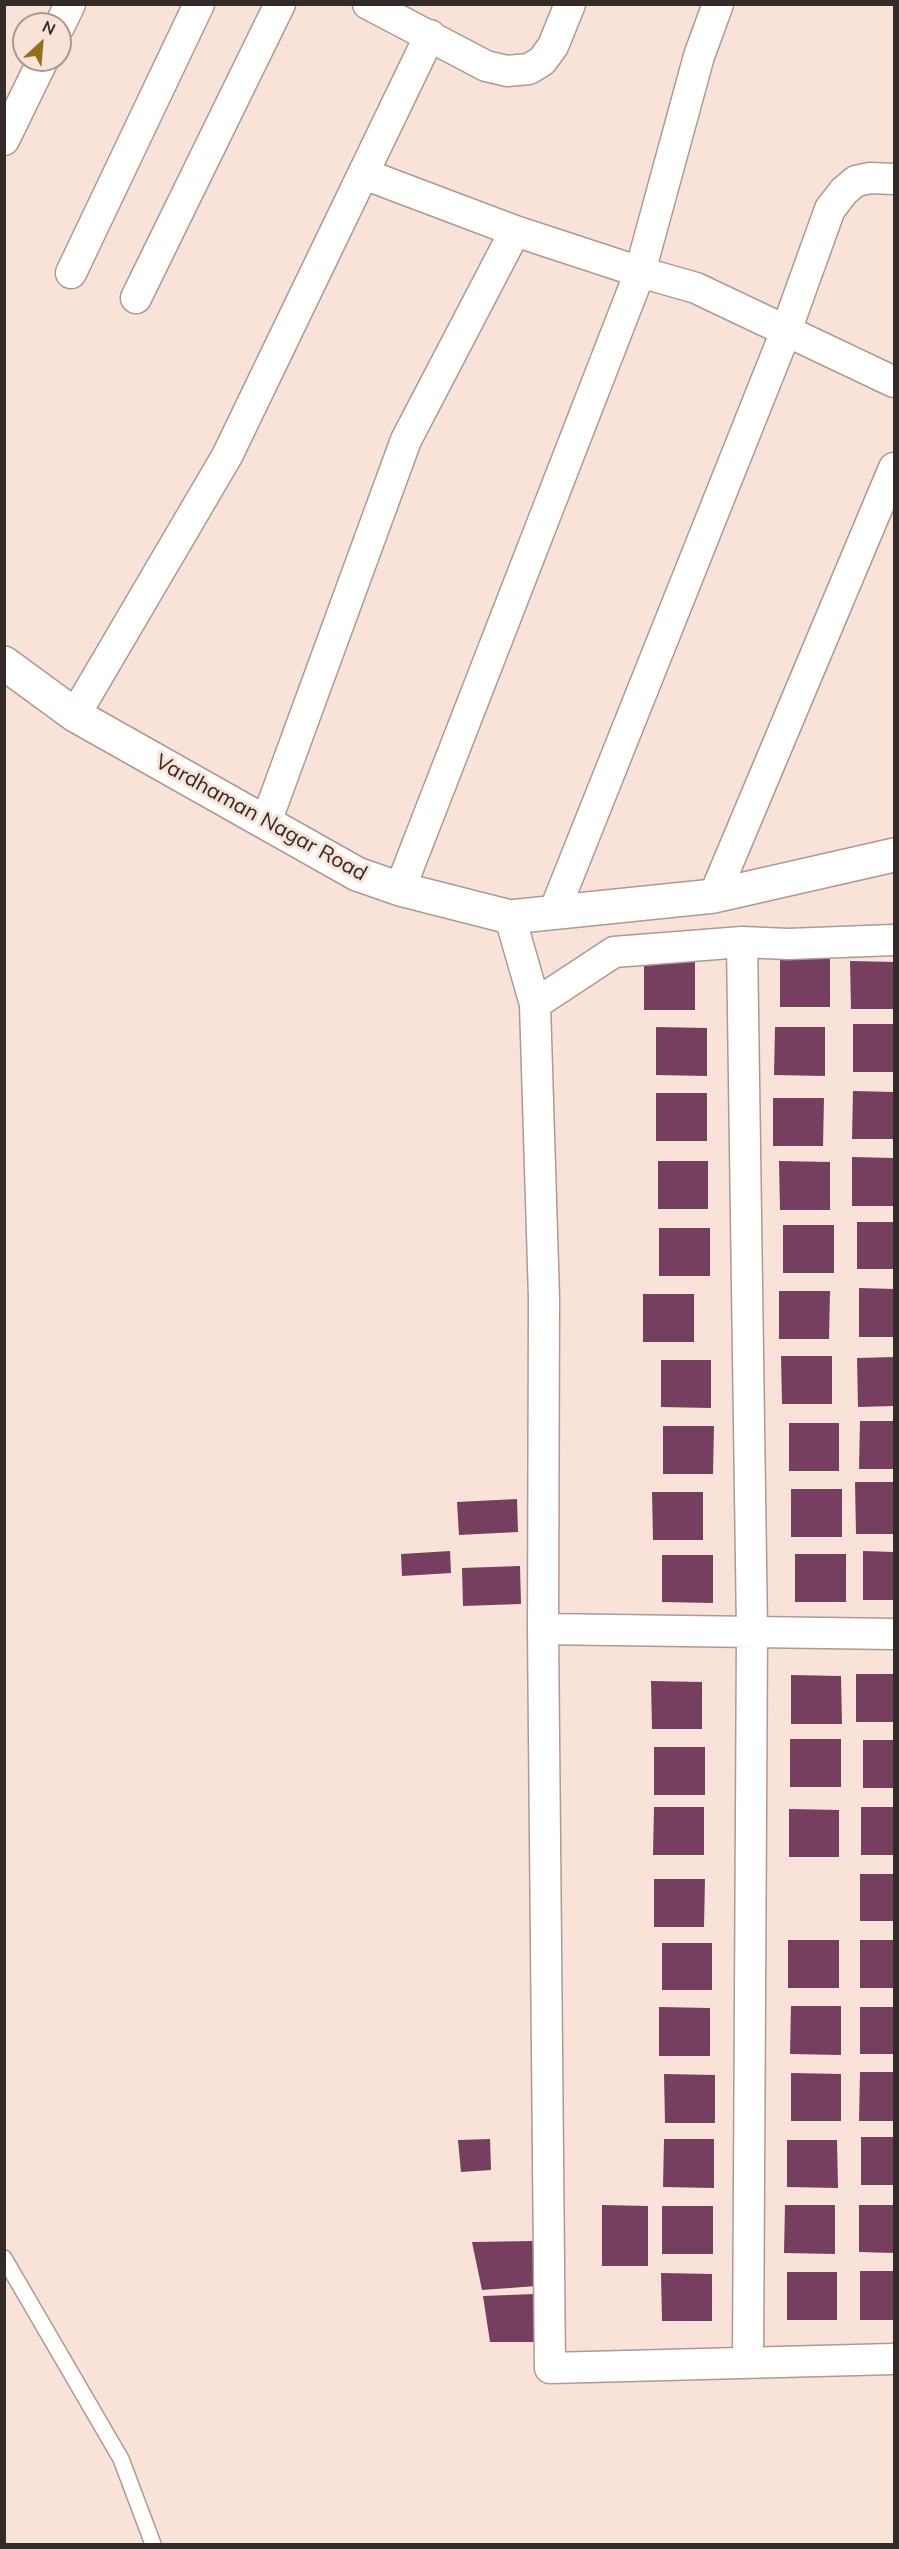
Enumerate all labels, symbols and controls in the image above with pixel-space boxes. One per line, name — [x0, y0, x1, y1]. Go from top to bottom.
north arrow — [12, 12, 72, 72]
text: N — [39, 16, 59, 39]
street label: Vardhaman Nagar Road — [151, 749, 371, 887]

